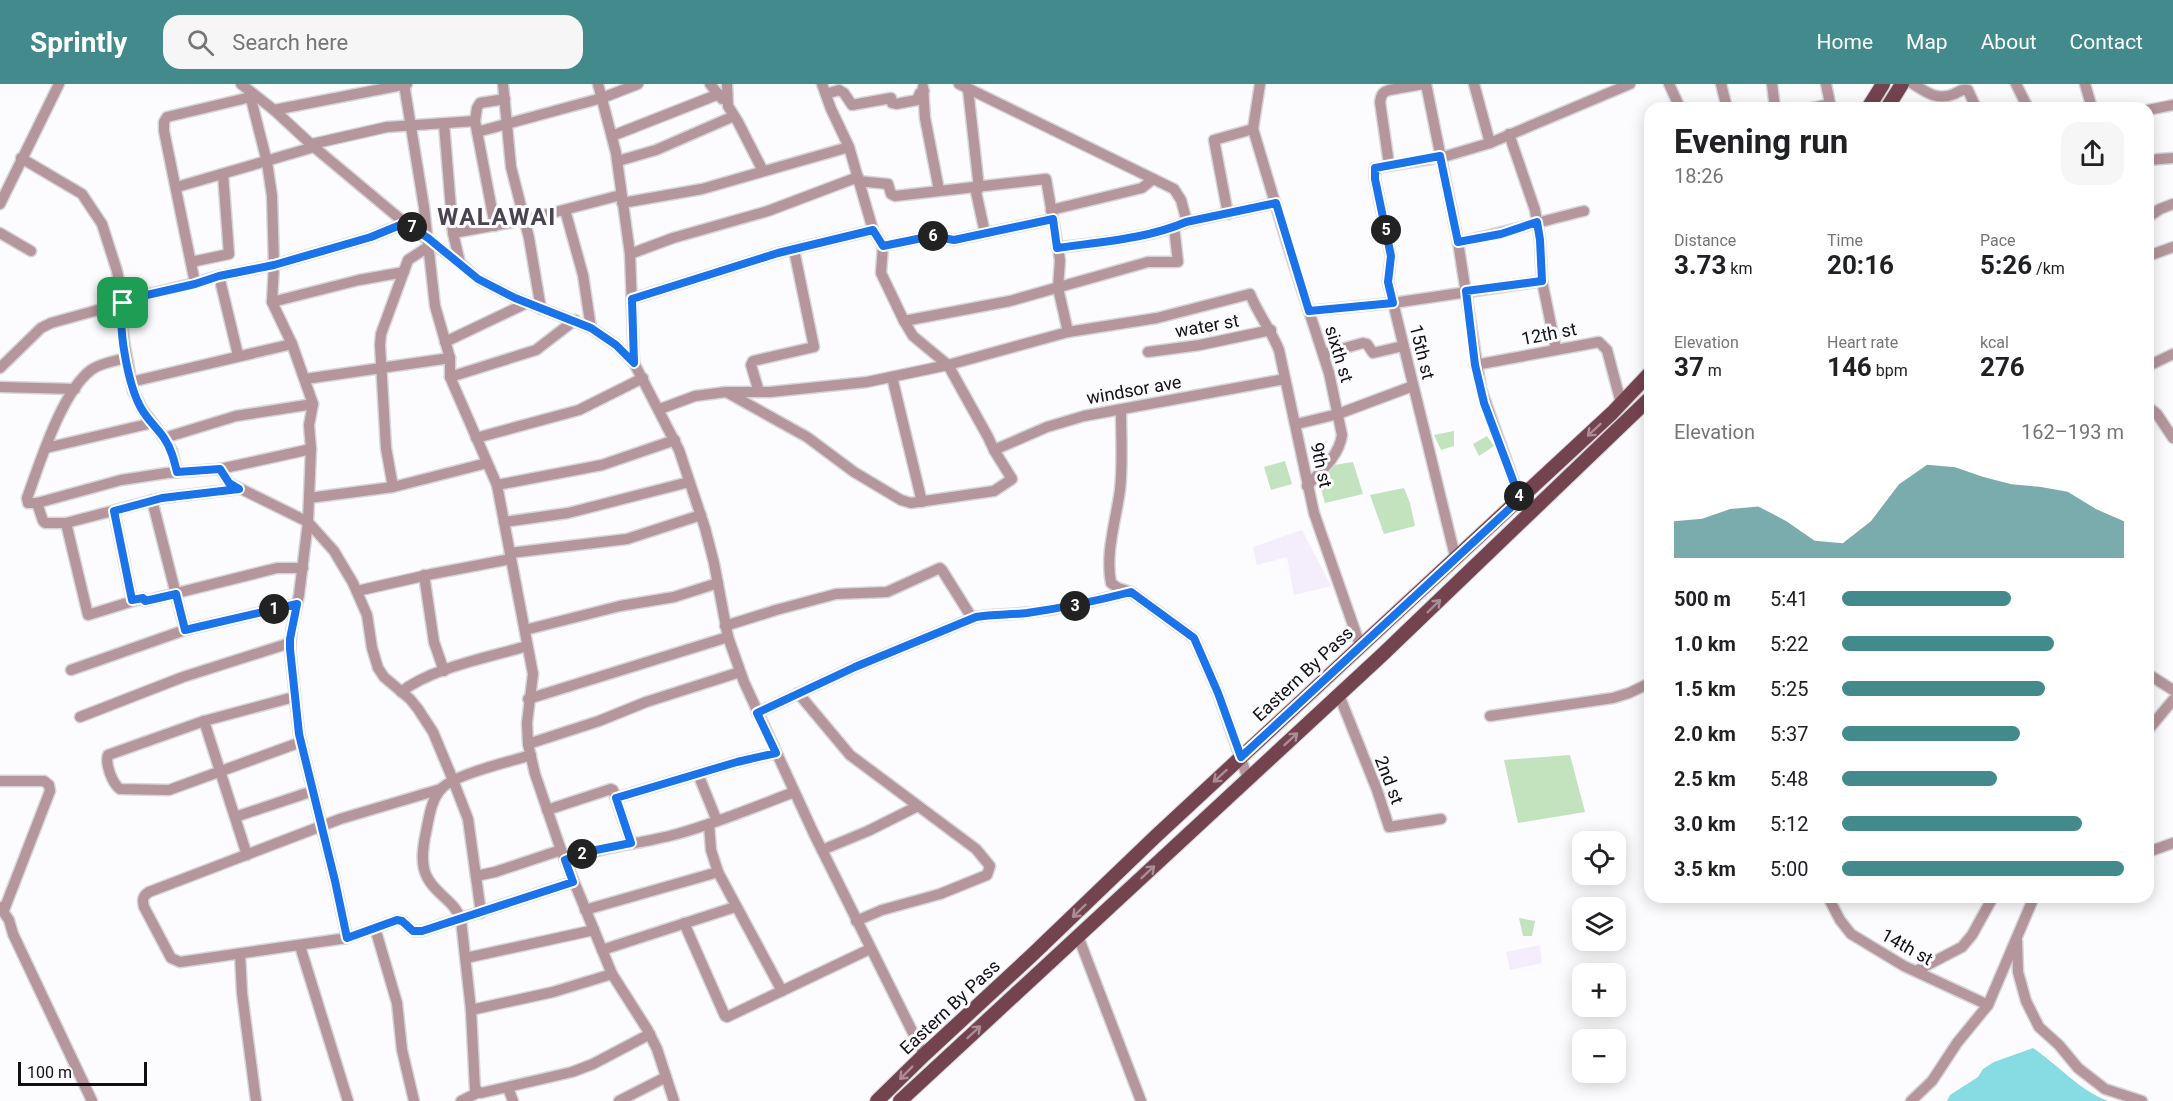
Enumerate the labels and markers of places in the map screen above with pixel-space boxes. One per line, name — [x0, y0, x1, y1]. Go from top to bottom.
pin: 7 — [397, 212, 427, 242]
pin: 5 — [1371, 215, 1401, 245]
pin: 6 — [918, 221, 948, 251]
pin — [97, 277, 148, 328]
pin: 4 — [1504, 481, 1534, 511]
pin: 3 — [1060, 591, 1090, 621]
pin: 1 — [259, 594, 289, 624]
pin: 2 — [567, 839, 597, 869]

